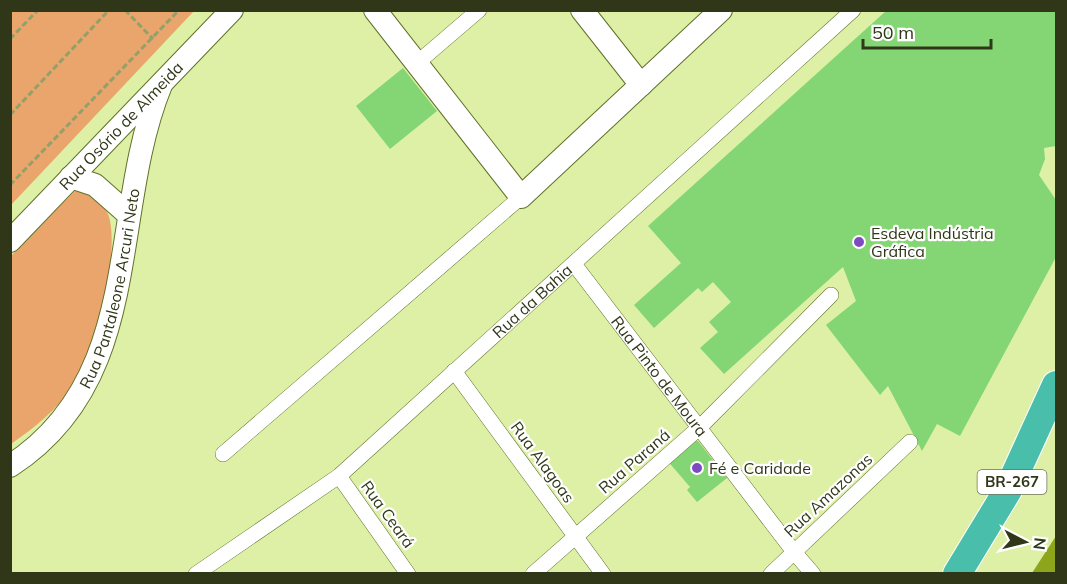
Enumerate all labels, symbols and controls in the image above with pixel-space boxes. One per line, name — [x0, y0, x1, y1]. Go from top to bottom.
scale bar — [863, 12, 990, 50]
text: 50 m — [872, 21, 914, 44]
street label: Rua Osório de Almeida — [55, 57, 187, 194]
street label: Rua Pantaleone Arcuri Neto — [75, 187, 144, 392]
place label: Esdeva Indústria Gráfica — [871, 223, 994, 261]
marker: Esdeva Indústria Gráfica — [852, 235, 866, 249]
street label: Rua da Bahia — [488, 260, 576, 342]
street label: Rua Pinto de Moura — [607, 312, 712, 440]
street label: Rua Alagoas — [507, 417, 579, 507]
street label: Rua Paraná — [594, 425, 674, 497]
street label: Rua Amazonas — [780, 449, 876, 541]
place label: Fé e Caridade — [709, 458, 811, 478]
marker: Fé e Caridade — [690, 461, 704, 475]
road number: BR-267 — [978, 470, 1046, 494]
street label: Rua Ceará — [357, 476, 419, 552]
north arrow — [995, 512, 1055, 572]
text: N — [1029, 537, 1051, 551]

